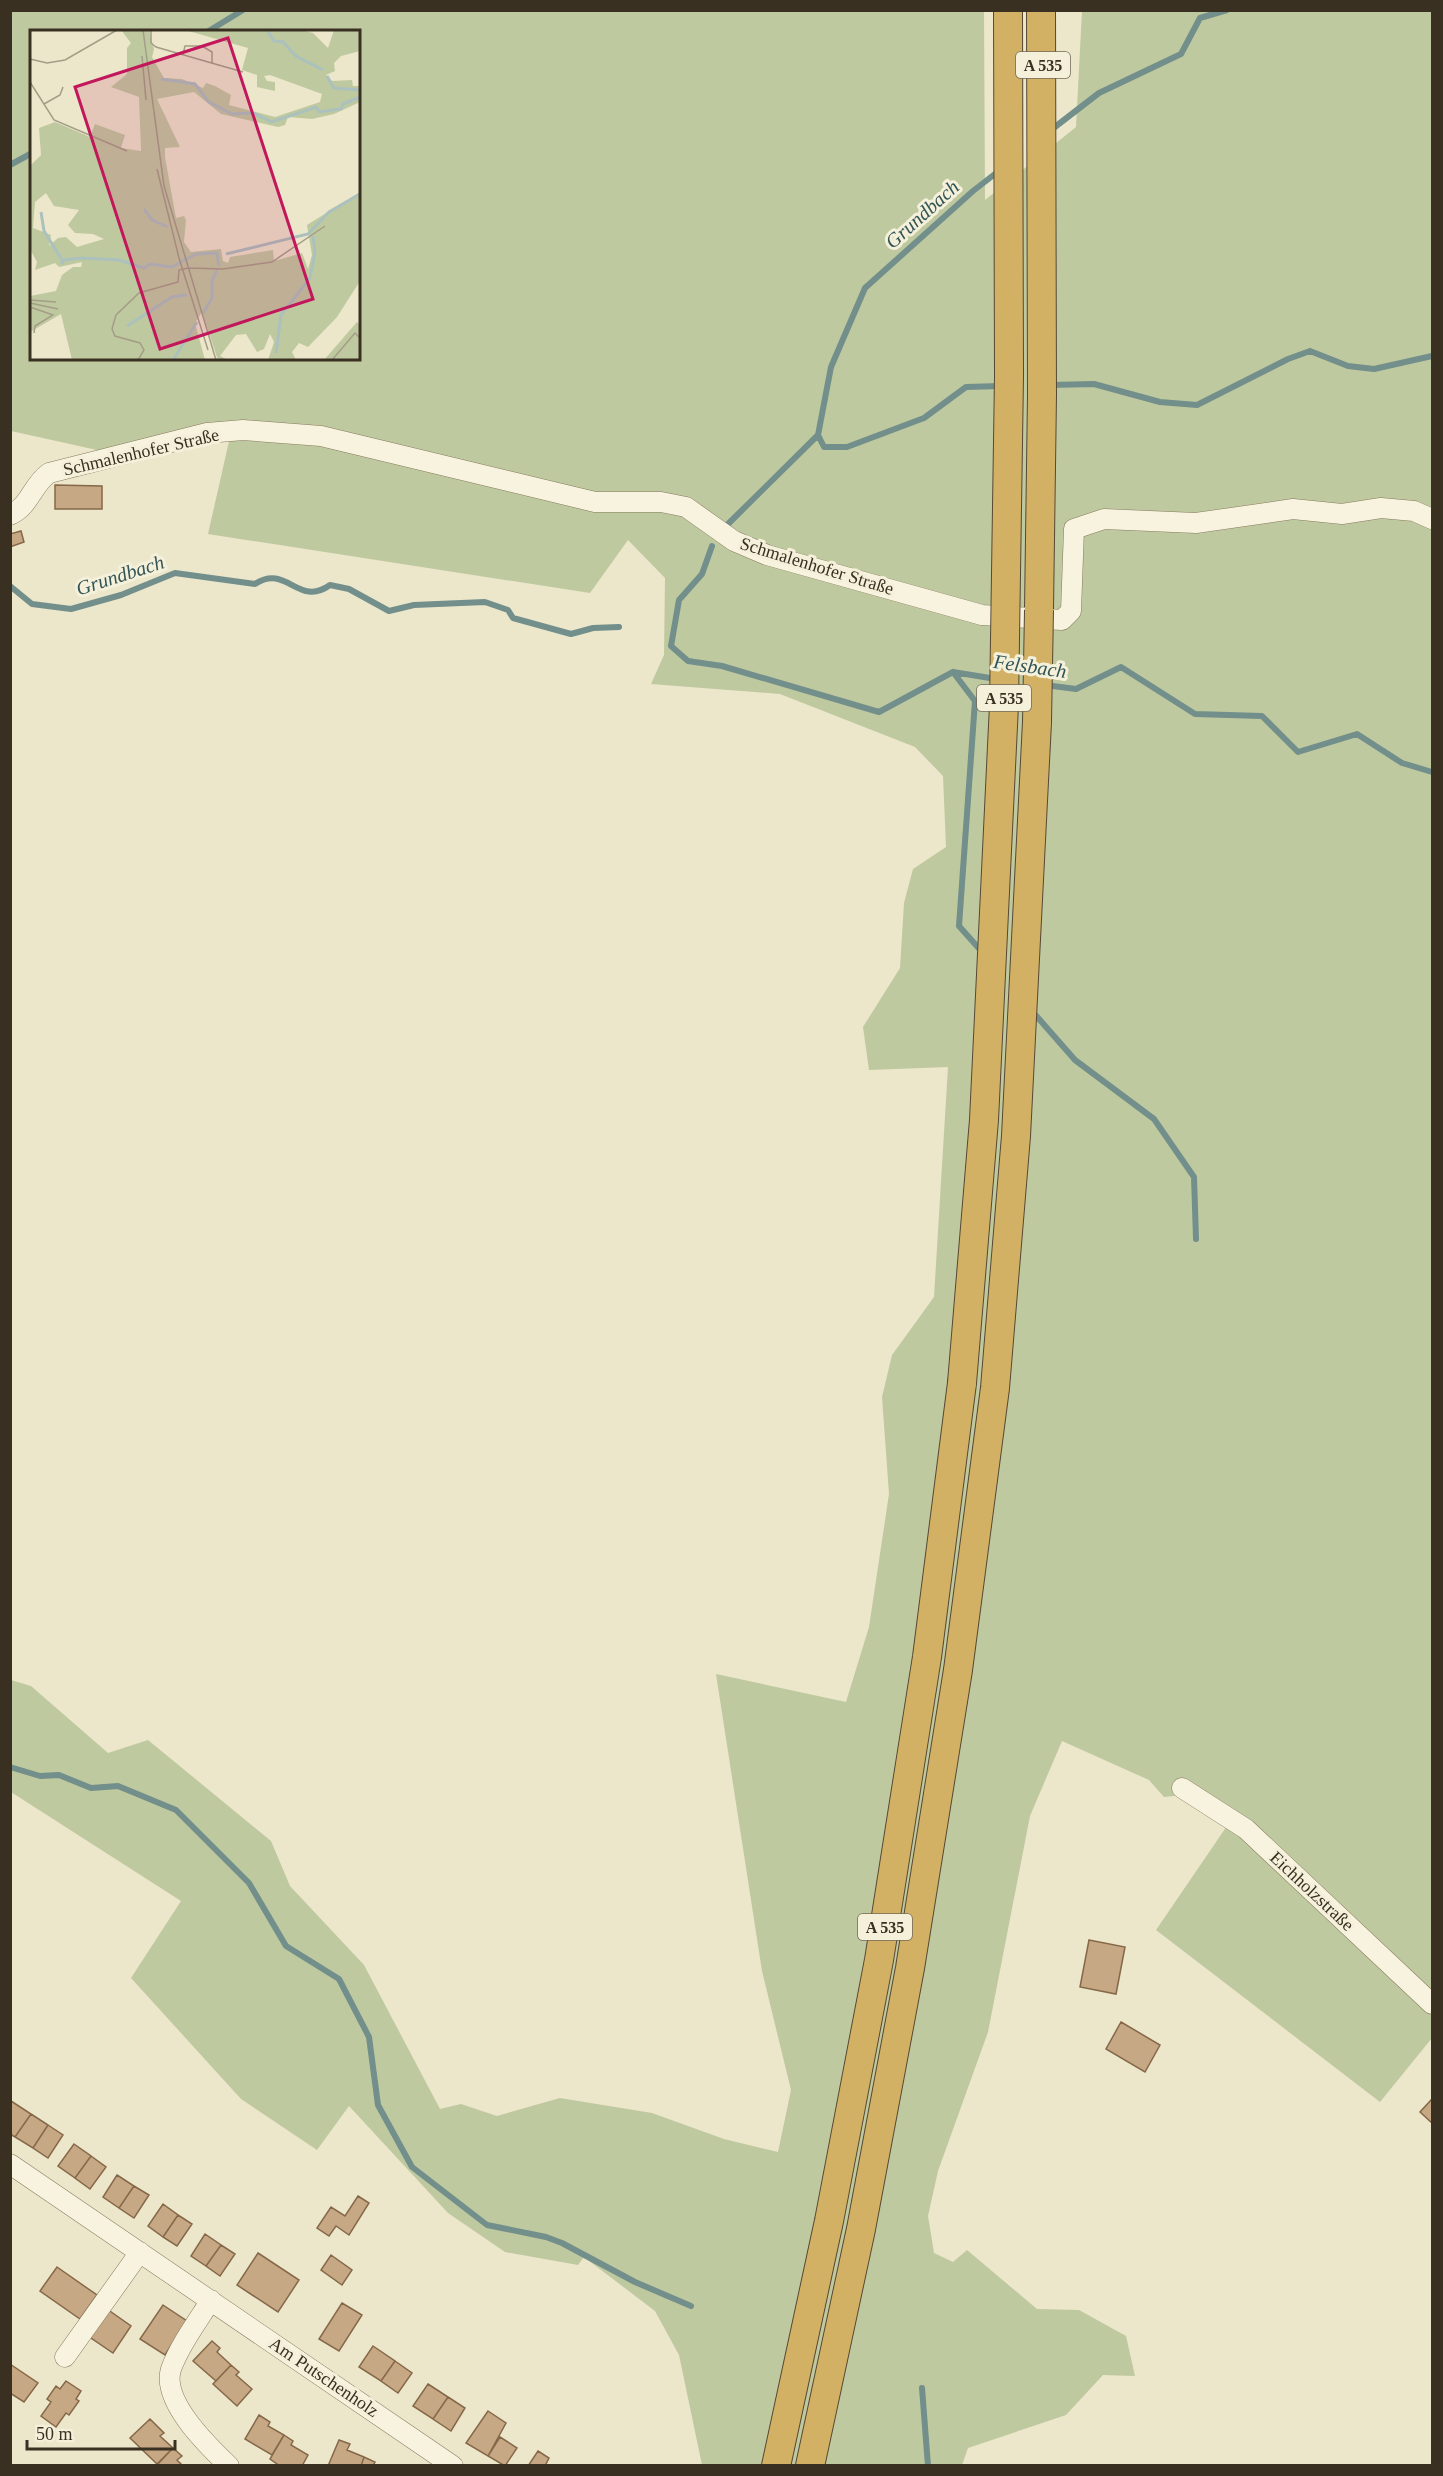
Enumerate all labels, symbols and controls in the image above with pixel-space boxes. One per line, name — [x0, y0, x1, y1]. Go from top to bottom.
inset map — [30, 30, 360, 360]
road number: A 535 — [1016, 52, 1070, 78]
water label: Grundbach — [881, 175, 963, 253]
street label: Schmalenhofer Straße — [61, 424, 221, 480]
street label: Schmalenhofer Straße — [738, 533, 896, 599]
water label: Grundbach — [73, 550, 167, 600]
water label: Felsbach — [991, 650, 1068, 682]
road number: A 535 — [977, 685, 1031, 711]
street label: Eichholzstraße — [1266, 1847, 1358, 1935]
road number: A 535 — [858, 1914, 912, 1940]
street label: Am Putschenholz — [266, 2333, 382, 2421]
scale bar — [27, 2413, 176, 2451]
text: 50 m — [36, 2424, 73, 2444]

